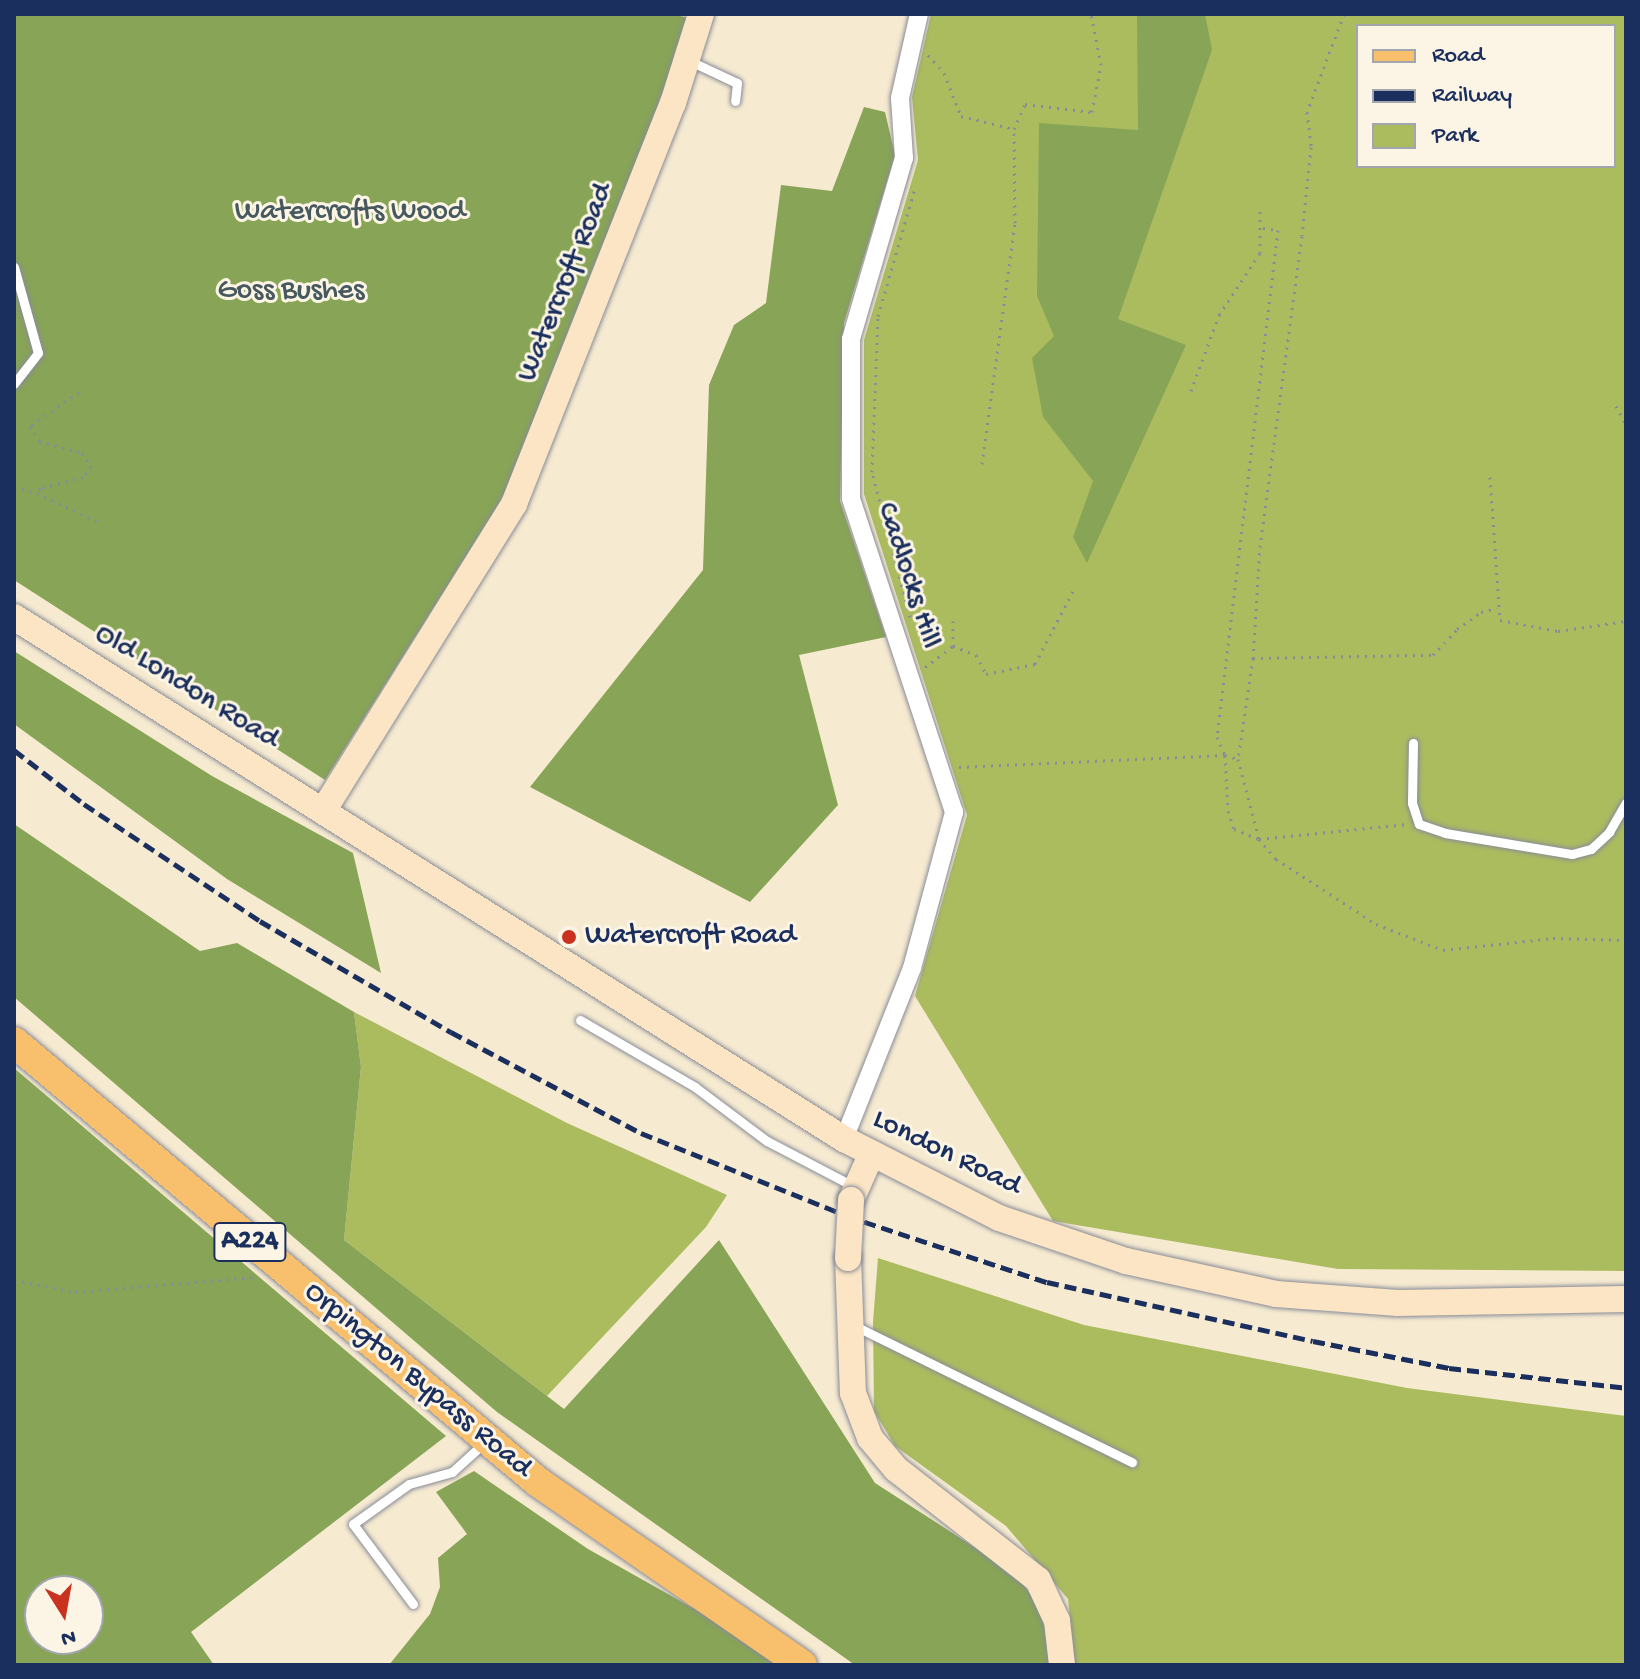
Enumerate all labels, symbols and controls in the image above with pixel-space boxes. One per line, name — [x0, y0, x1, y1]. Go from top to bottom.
legend — [1356, 24, 1616, 168]
text: Road — [1432, 42, 1484, 71]
text: Railway — [1432, 82, 1512, 111]
text: Park — [1432, 122, 1478, 151]
street label: Watercroft Road — [511, 178, 623, 388]
park label: Watercrofts Wood — [235, 195, 465, 231]
park label: Goss Bushes — [218, 274, 364, 310]
street label: Cadlocks Hill — [867, 499, 947, 653]
street label: Old London Road — [87, 617, 285, 759]
place label: Watercroft Road — [585, 919, 796, 955]
marker: Watercroft Road — [560, 928, 578, 946]
street label: London Road — [866, 1103, 1026, 1205]
road number: A224 — [212, 1218, 288, 1266]
street label: Orpington Bypass Road — [296, 1275, 538, 1487]
north arrow — [24, 1575, 104, 1655]
text: N — [59, 1622, 78, 1651]

